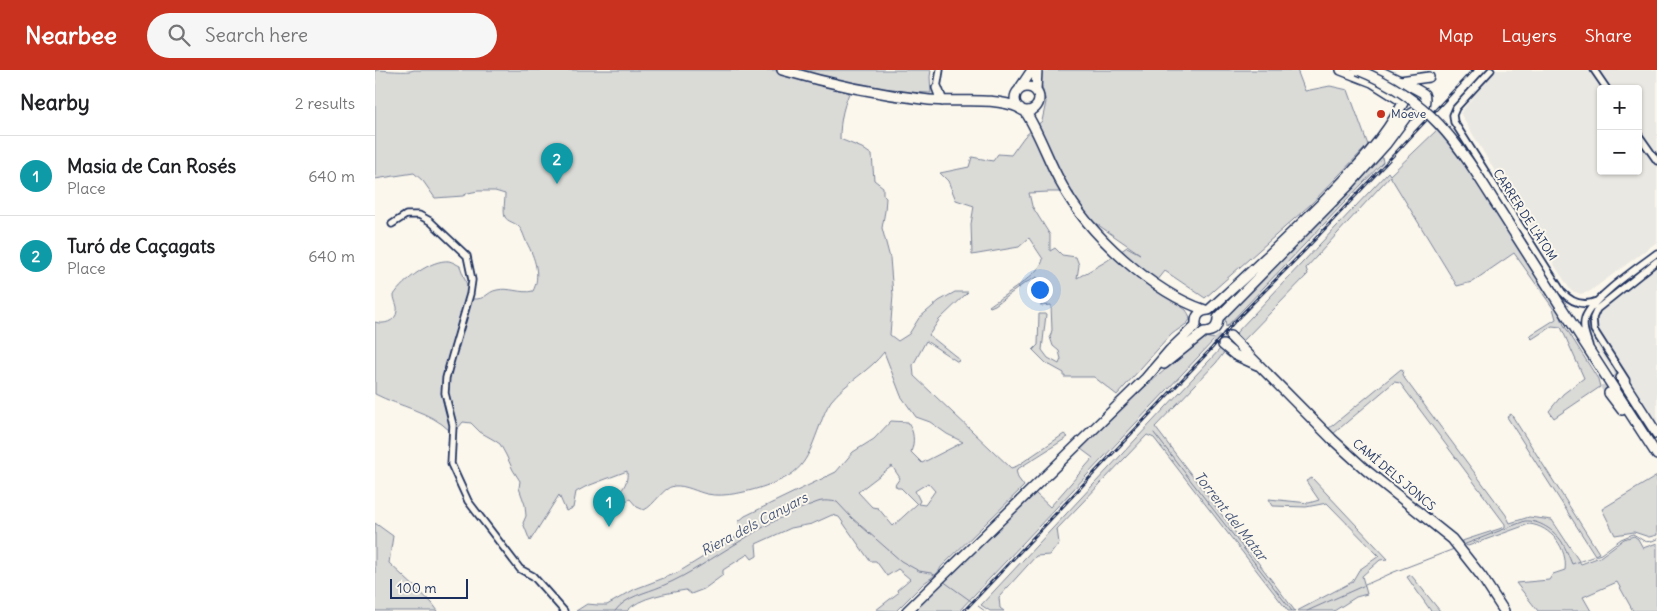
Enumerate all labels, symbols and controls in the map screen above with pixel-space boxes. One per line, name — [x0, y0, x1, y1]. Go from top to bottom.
search box — [147, 13, 497, 58]
text: Nearbee — [25, 20, 117, 50]
icon: search — [165, 21, 193, 49]
text: Search here — [205, 23, 308, 47]
text: Map — [1438, 24, 1473, 47]
text: Layers — [1501, 24, 1557, 47]
text: Share — [1585, 24, 1632, 47]
map controls — [1597, 85, 1642, 175]
button: + — [1597, 85, 1642, 130]
text: Nearby — [20, 89, 90, 116]
text: 2 results — [295, 93, 355, 113]
place label: Moeve — [1391, 106, 1426, 121]
marker: Moeve — [1375, 108, 1387, 120]
button: − — [1597, 130, 1642, 175]
pin: 2 — [541, 143, 573, 184]
text: Masia de Can Rosés — [67, 154, 236, 178]
text: 1 — [33, 166, 39, 186]
text: 640 m — [308, 166, 355, 186]
street label: CARRER DE L'ÀTOM — [1490, 166, 1561, 263]
text: Place — [67, 178, 106, 198]
text: Turó de Caçagats — [67, 234, 215, 258]
text: 2 — [32, 246, 40, 266]
text: 640 m — [308, 246, 355, 266]
text: Place — [67, 258, 106, 278]
your location — [1027, 277, 1053, 303]
street label: CAMÍ DELS JONCS — [1350, 436, 1439, 514]
water label: Torrent del Matar — [1190, 468, 1273, 566]
pin: 1 — [593, 486, 625, 527]
water label: Riera dels Canyars — [698, 488, 812, 560]
scale bar — [390, 576, 467, 599]
text: 100 m — [397, 579, 437, 597]

